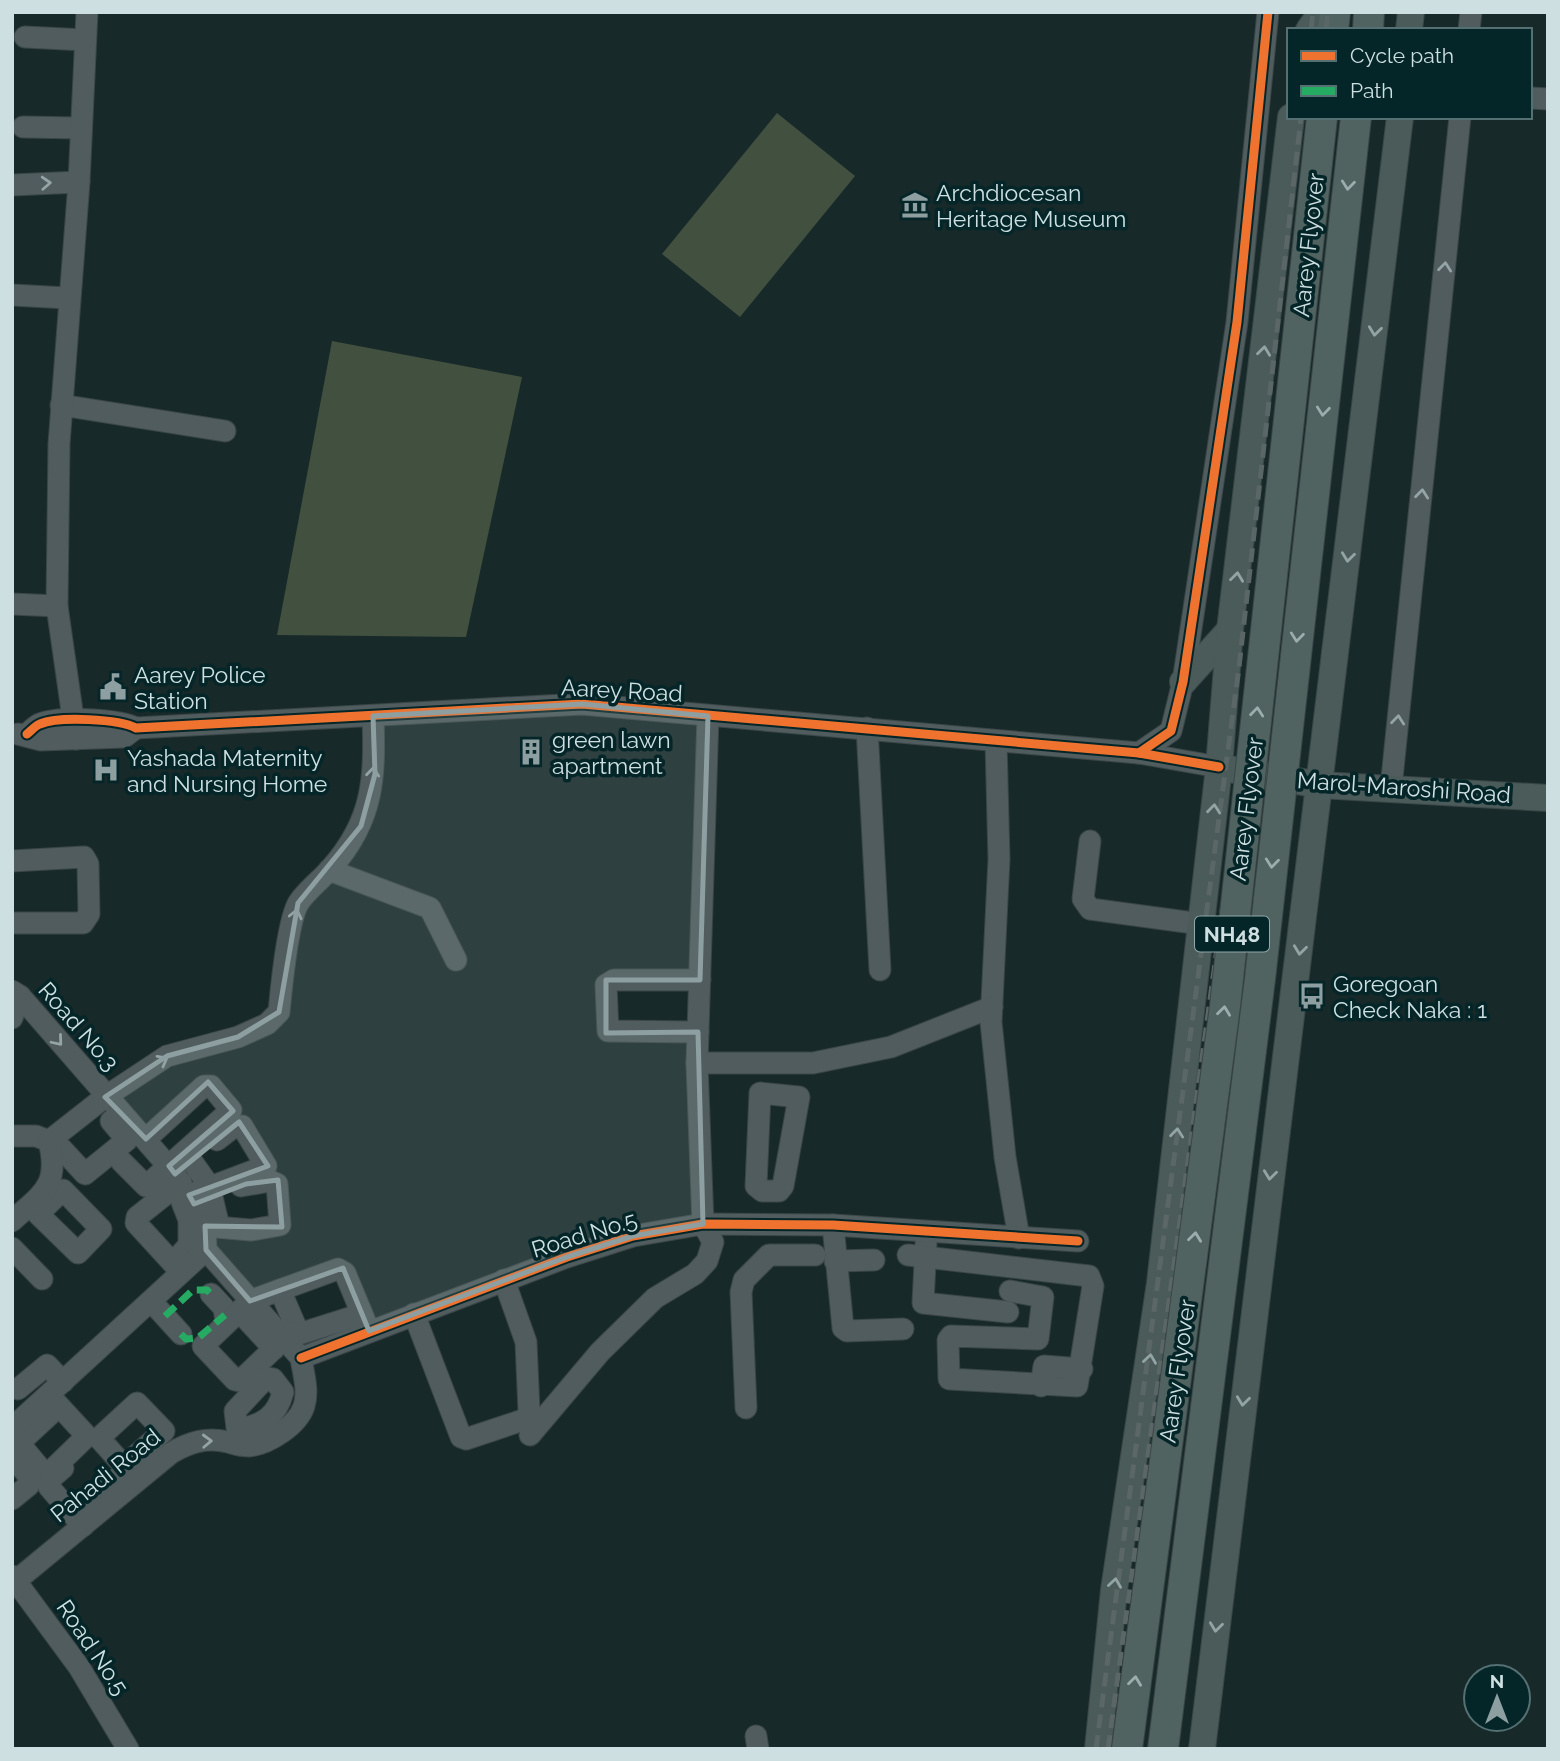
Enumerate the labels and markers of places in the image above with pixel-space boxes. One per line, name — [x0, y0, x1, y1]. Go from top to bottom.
place label: Archdiocesan Heritage Museum — [936, 179, 1126, 232]
museum icon: Archdiocesan Heritage Museum — [900, 190, 930, 220]
place label: Aarey Police Station — [134, 661, 266, 714]
public building icon: Aarey Police Station — [98, 672, 128, 702]
place label: green lawn apartment — [552, 726, 671, 779]
building icon: green lawn apartment — [516, 737, 546, 767]
place label: Yashada Maternity and Nursing Home — [127, 744, 327, 797]
hospital icon: Yashada Maternity and Nursing Home — [91, 755, 121, 785]
place label: Goregoan Check Naka : 1 — [1333, 970, 1487, 1023]
bus stop icon: Goregoan Check Naka : 1 — [1297, 981, 1327, 1011]

